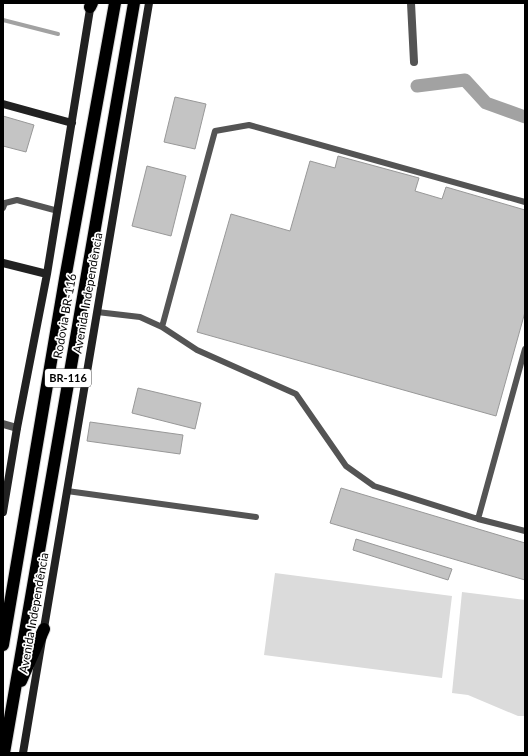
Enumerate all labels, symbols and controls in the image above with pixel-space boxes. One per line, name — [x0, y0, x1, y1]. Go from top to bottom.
street label: Avenida Independência — [69, 231, 106, 355]
street label: Rodovia BR-116 — [50, 272, 79, 360]
road number: BR-116 — [45, 369, 91, 387]
street label: Avenida Independência — [15, 551, 52, 675]

